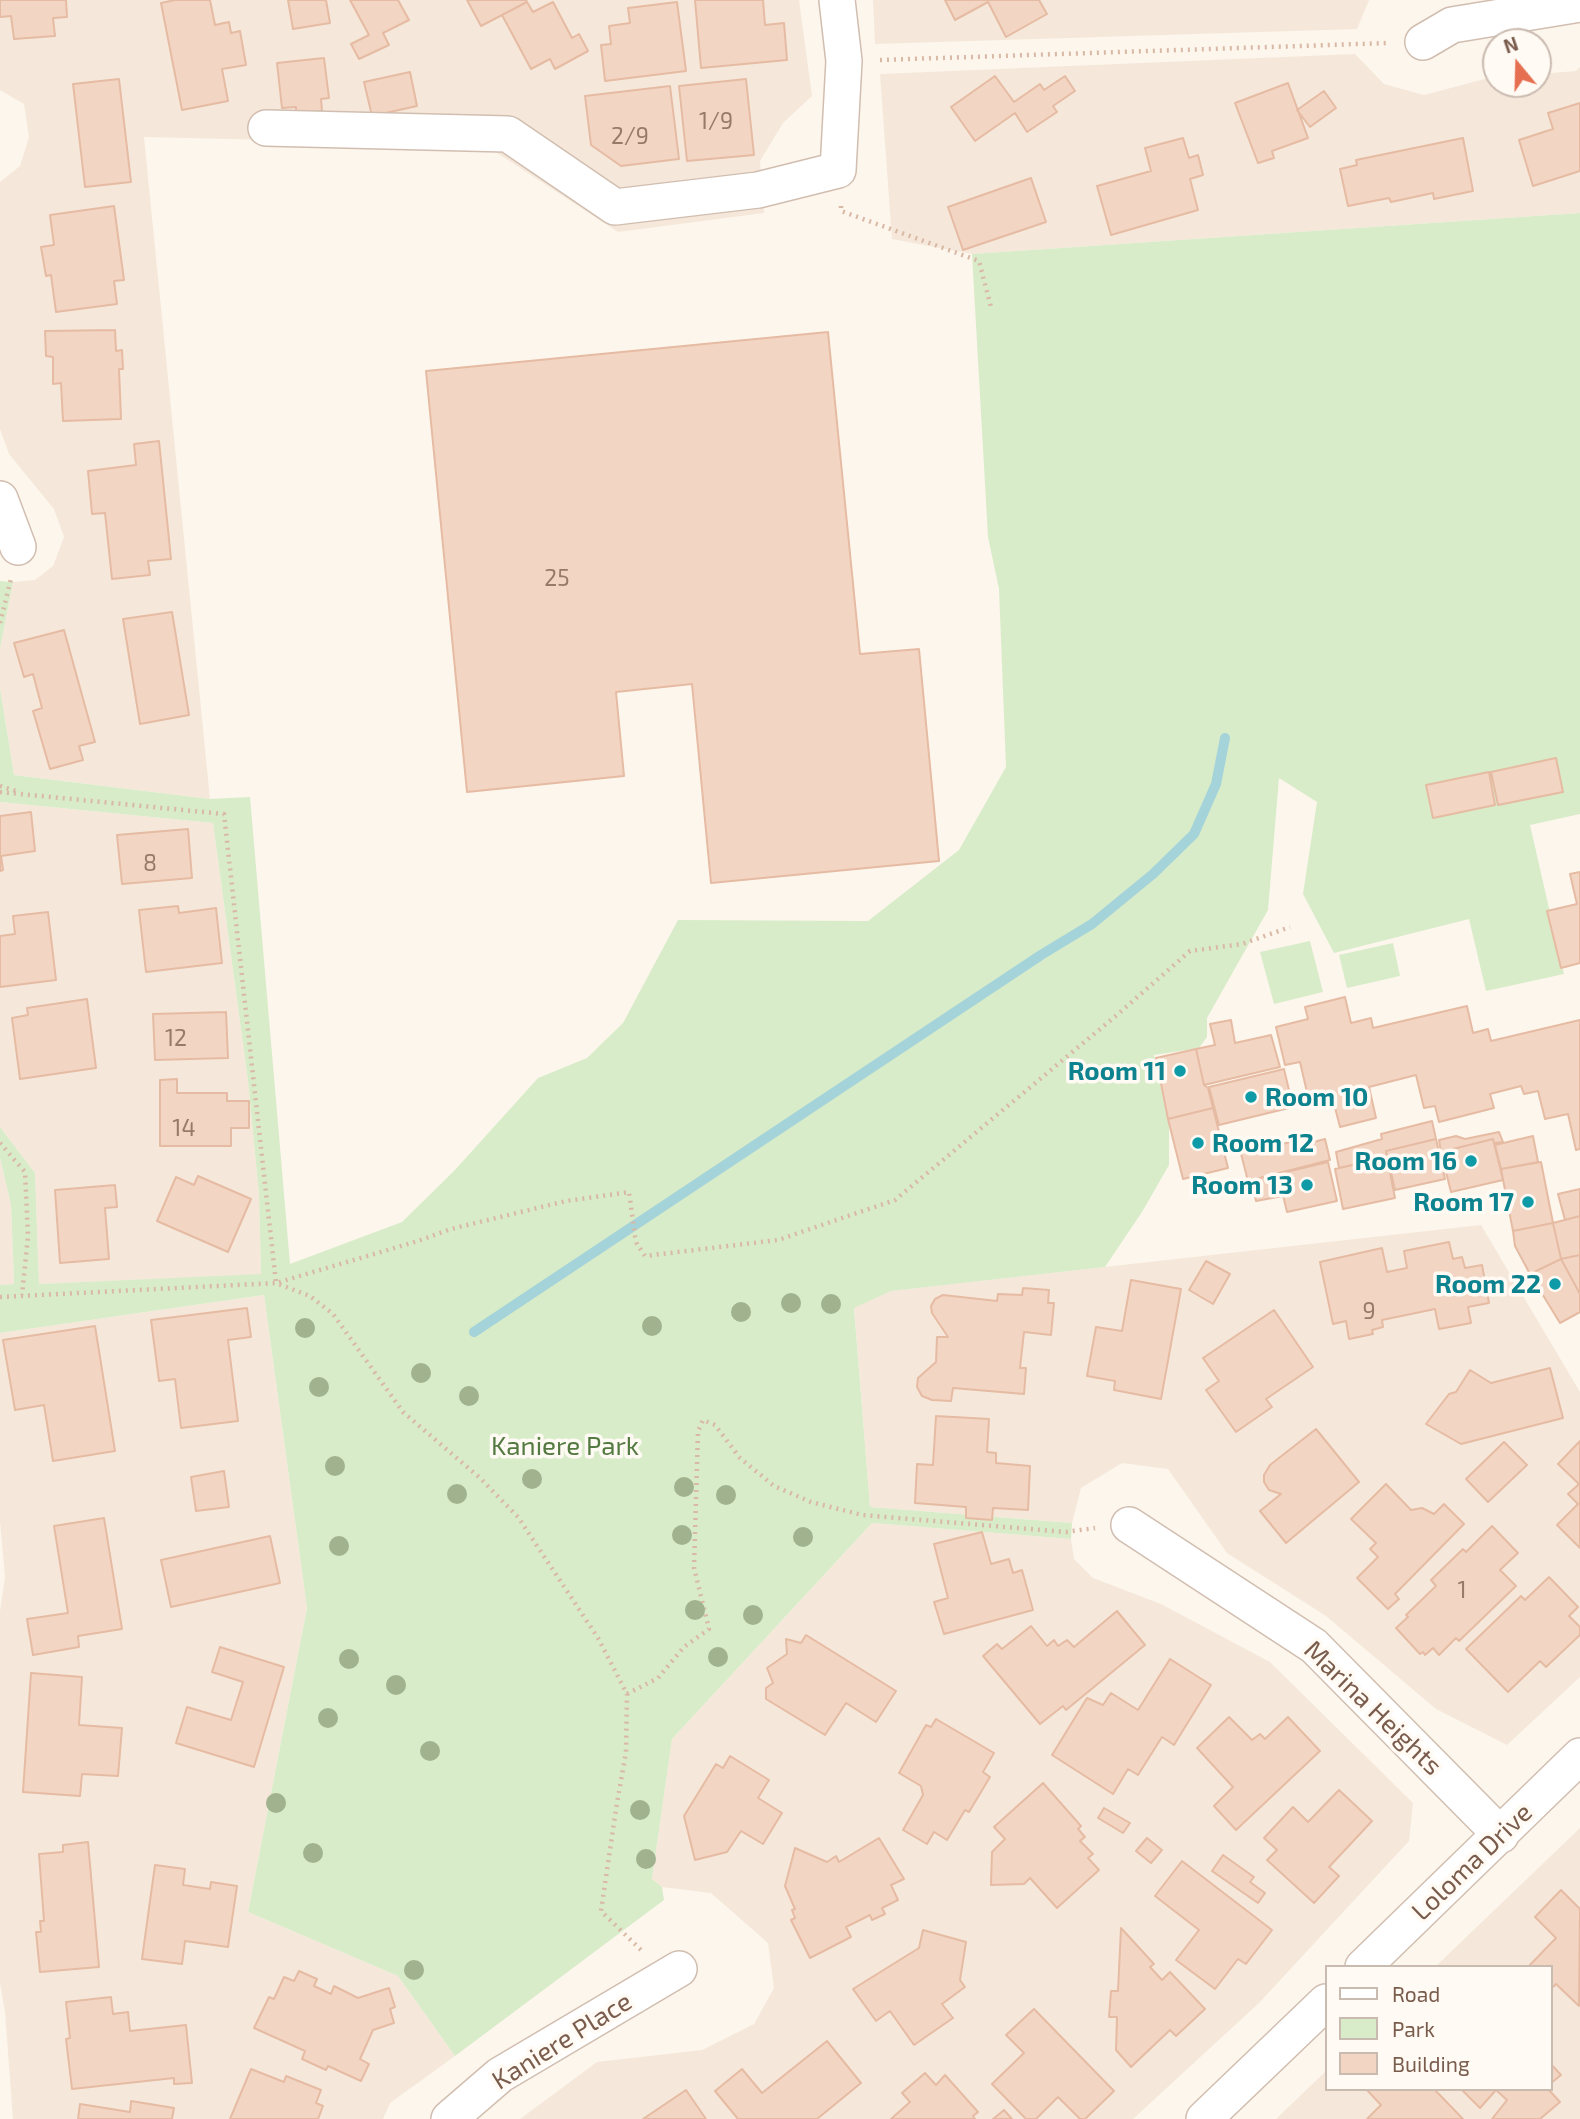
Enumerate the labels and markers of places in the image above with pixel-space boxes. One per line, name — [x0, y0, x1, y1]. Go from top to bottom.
place label: Room 11 — [1068, 1055, 1166, 1087]
marker: Room 11 — [1172, 1063, 1188, 1079]
place label: Room 10 — [1265, 1081, 1369, 1113]
marker: Room 10 — [1243, 1089, 1259, 1105]
place label: Room 12 — [1212, 1127, 1314, 1159]
marker: Room 12 — [1190, 1135, 1206, 1151]
place label: Room 16 — [1355, 1145, 1457, 1177]
marker: Room 16 — [1463, 1153, 1479, 1169]
place label: Room 13 — [1191, 1169, 1293, 1201]
marker: Room 13 — [1299, 1177, 1315, 1193]
place label: Room 17 — [1413, 1186, 1514, 1218]
marker: Room 17 — [1520, 1194, 1536, 1210]
place label: Room 22 — [1435, 1268, 1541, 1300]
marker: Room 22 — [1547, 1276, 1563, 1292]

